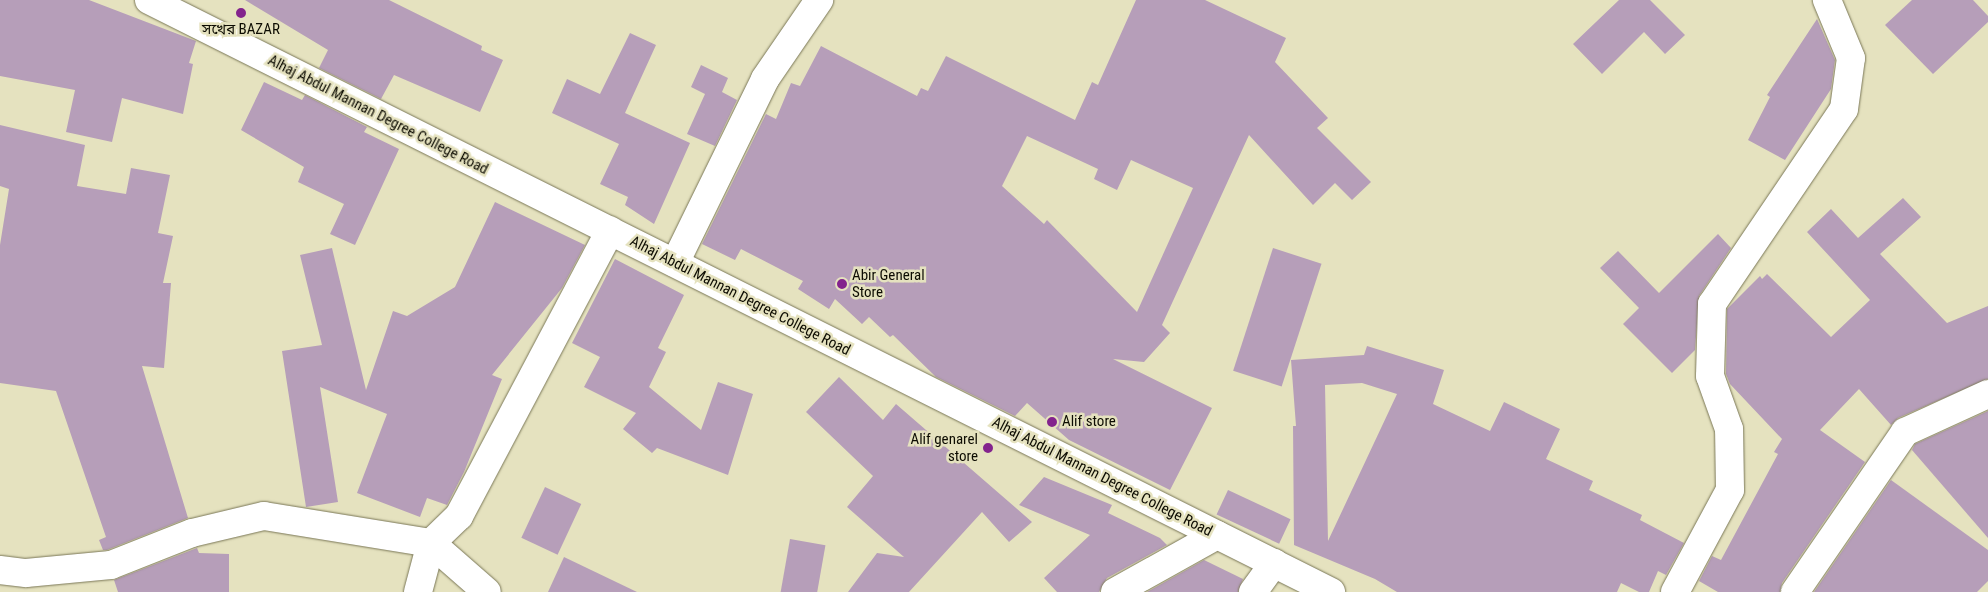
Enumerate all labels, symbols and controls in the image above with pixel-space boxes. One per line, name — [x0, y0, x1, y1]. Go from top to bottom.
marker: সখের BAZAR — [235, 7, 247, 19]
place label: সখের BAZAR — [202, 21, 280, 39]
street label: Alhaj Abdul Mannan Degree College Road — [265, 51, 491, 179]
street label: Alhaj Abdul Mannan Degree College Road — [627, 232, 853, 360]
place label: Abir General Store — [852, 266, 925, 301]
marker: Abir General Store — [836, 278, 848, 290]
street label: Alhaj Abdul Mannan Degree College Road — [989, 413, 1215, 541]
place label: Alif store — [1062, 413, 1116, 431]
marker: Alif store — [1046, 416, 1058, 428]
place label: Alif genarel store — [910, 430, 978, 465]
marker: Alif genarel store — [982, 442, 994, 454]

